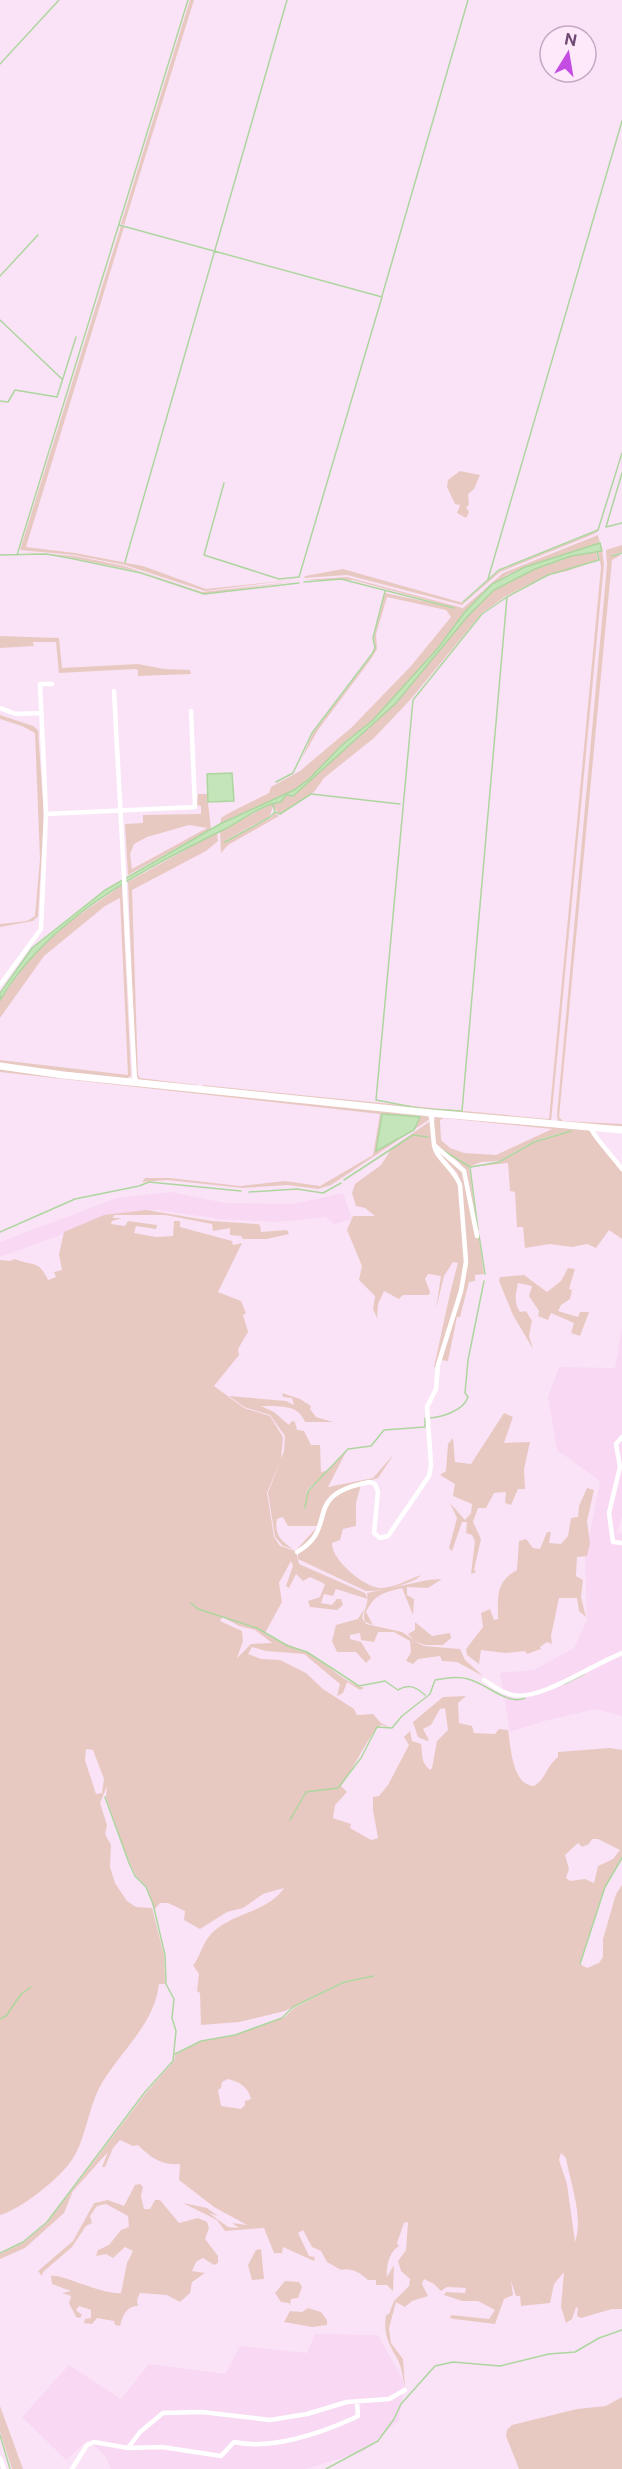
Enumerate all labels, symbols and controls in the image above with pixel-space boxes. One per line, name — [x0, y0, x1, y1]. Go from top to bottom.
north arrow — [538, 24, 598, 84]
text: N — [563, 29, 579, 50]

